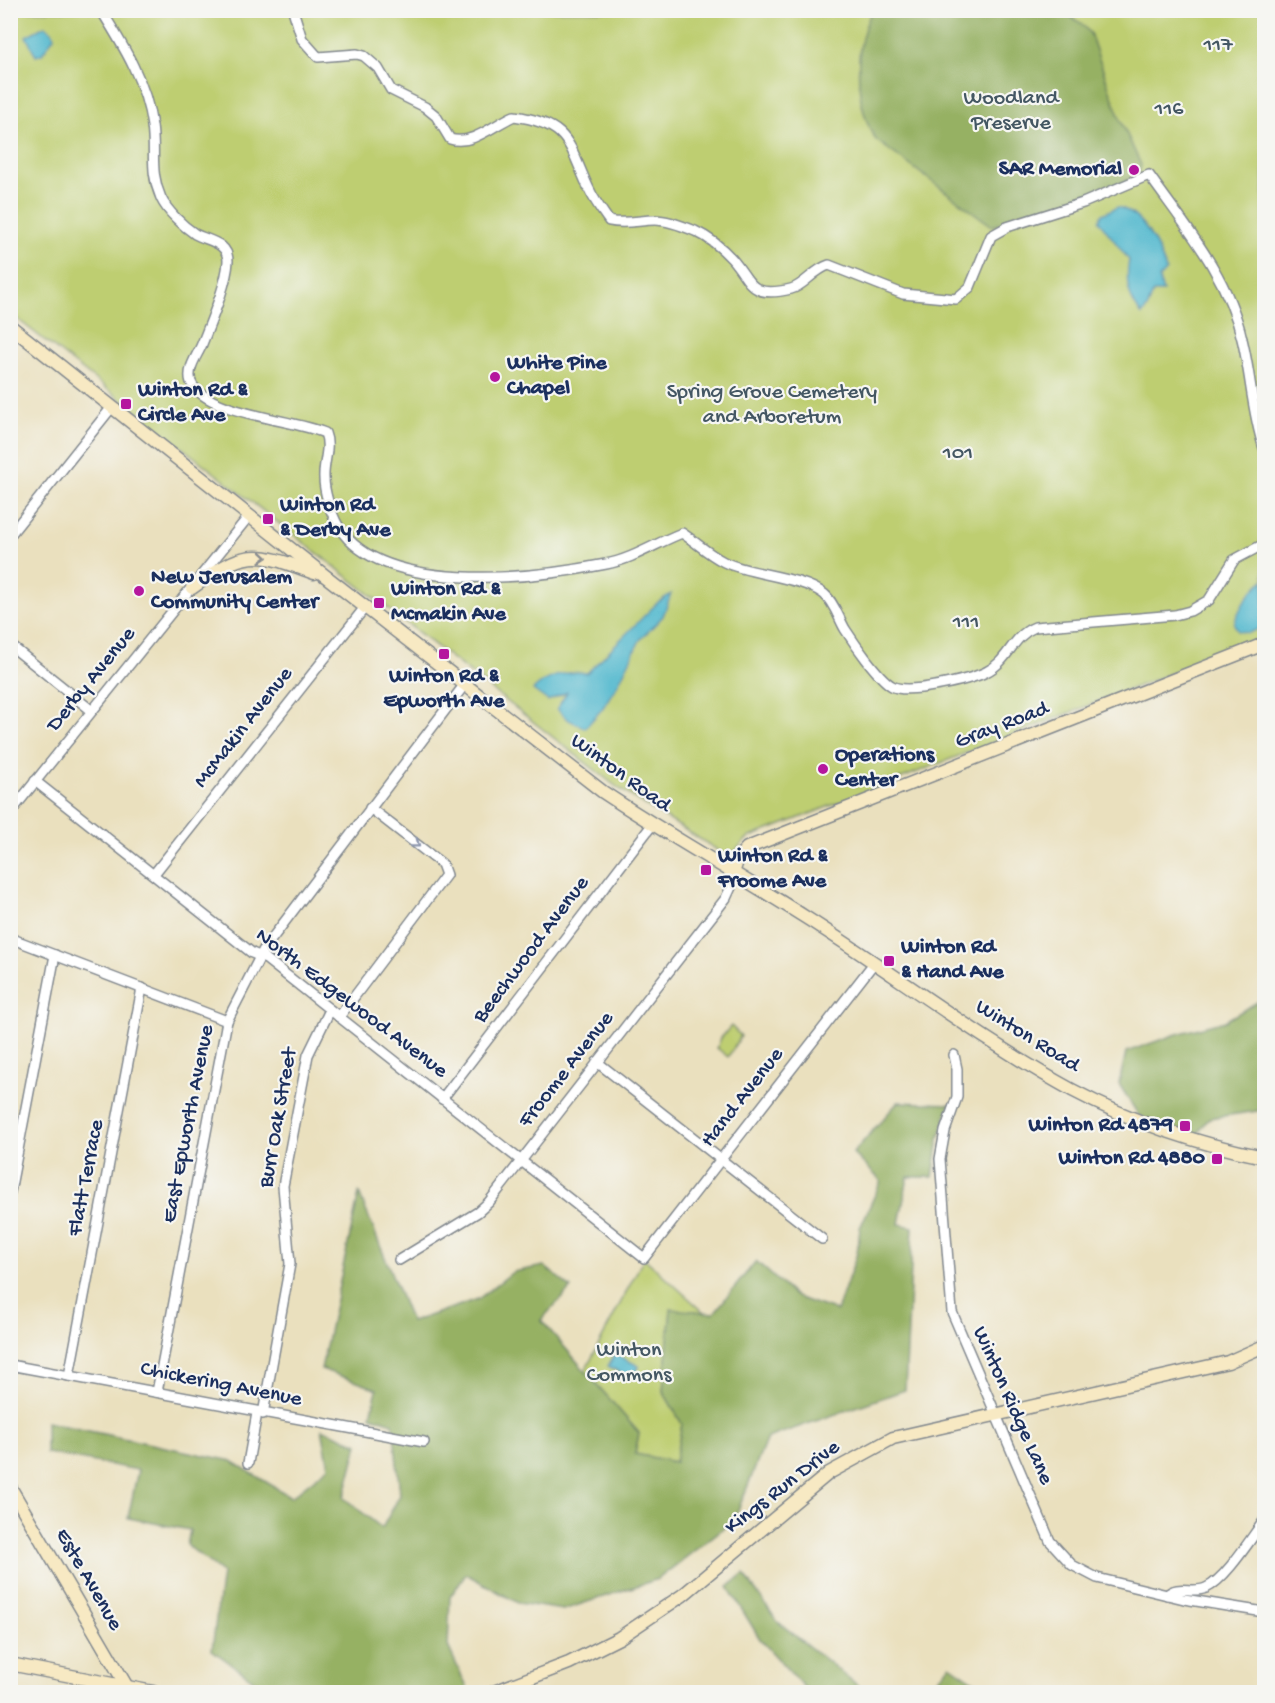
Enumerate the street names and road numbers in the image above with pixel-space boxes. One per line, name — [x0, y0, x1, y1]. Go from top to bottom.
street label: Derby Avenue — [41, 622, 143, 739]
street label: McMakin Avenue — [189, 662, 300, 794]
street label: Gray Road — [952, 696, 1054, 756]
street label: Winton Road — [565, 729, 677, 820]
street label: Beechwood Avenue — [468, 871, 596, 1029]
street label: North Edgewood Avenue — [250, 923, 453, 1085]
street label: Winton Road — [970, 995, 1086, 1080]
street label: Froome Avenue — [513, 1006, 621, 1134]
street label: East Epworth Avenue — [157, 1022, 221, 1225]
street label: Hand Avenue — [696, 1042, 790, 1153]
street label: Burr Oak Street — [254, 1044, 304, 1191]
street label: Flatt Terrace — [63, 1117, 111, 1239]
street label: Winton Ridge Lane — [965, 1323, 1059, 1490]
street label: Chickering Avenue — [138, 1357, 305, 1414]
street label: Kings Run Drive — [720, 1435, 846, 1541]
street label: Este Avenue — [48, 1524, 128, 1636]

